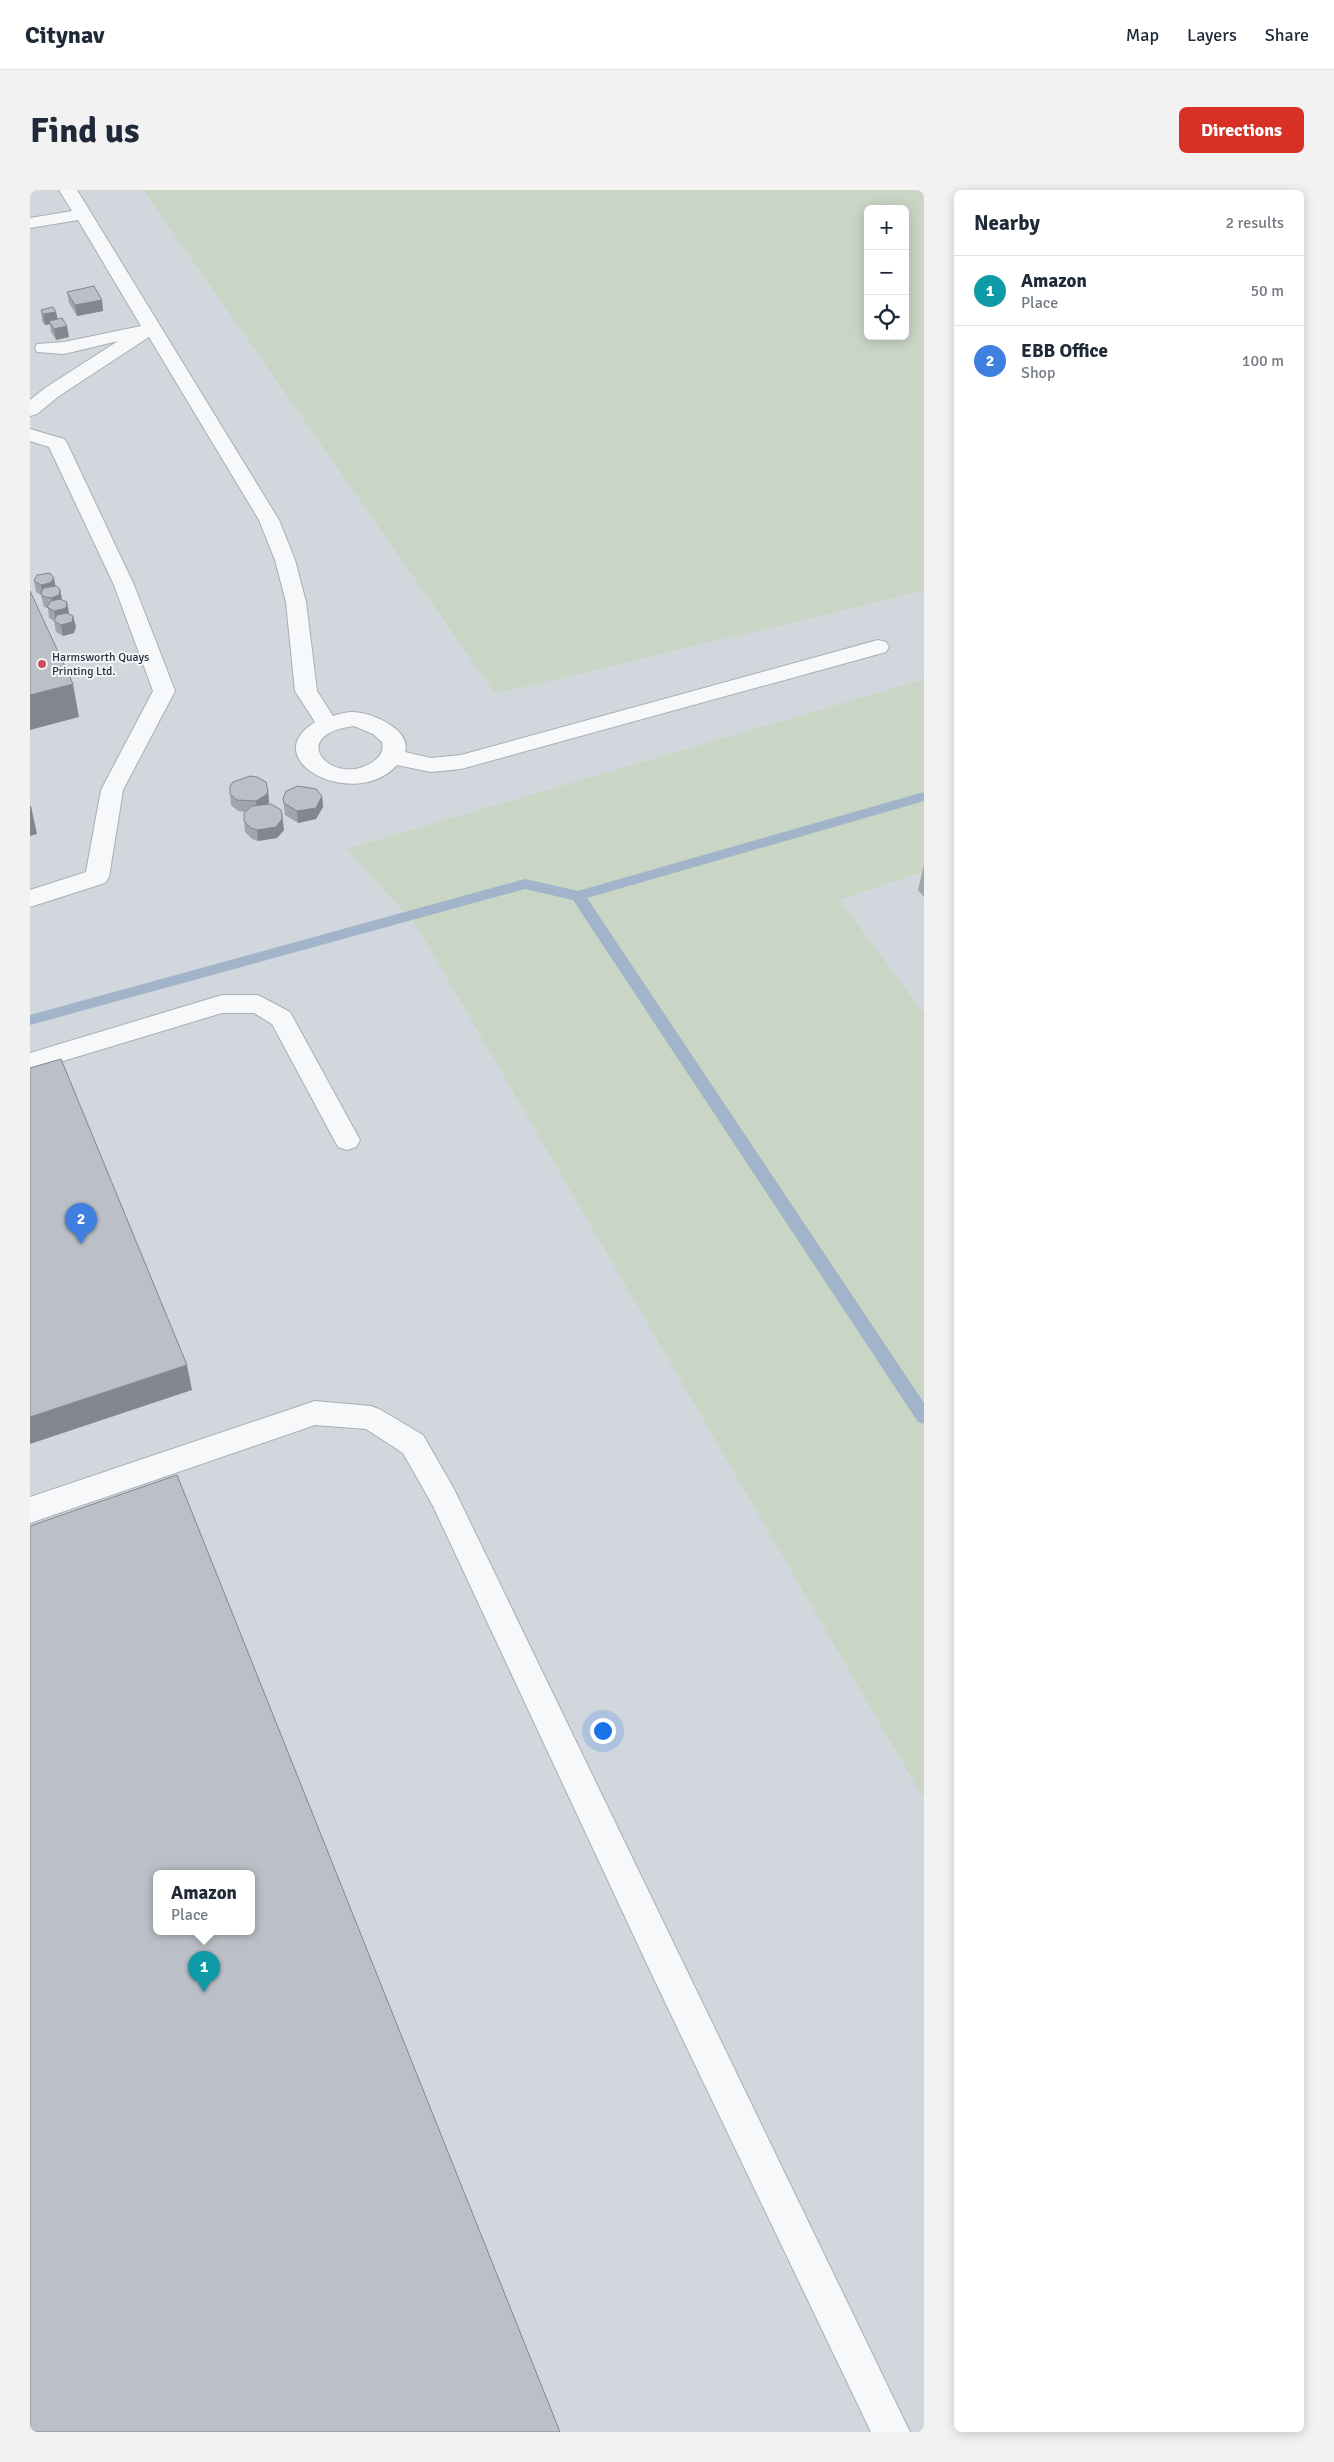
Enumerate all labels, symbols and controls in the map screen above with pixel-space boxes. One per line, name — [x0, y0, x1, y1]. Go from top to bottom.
text: Citynav — [25, 20, 104, 50]
text: Map — [1126, 24, 1159, 46]
text: Layers — [1187, 24, 1237, 46]
text: Share — [1265, 24, 1309, 46]
button: Directions — [1179, 107, 1304, 153]
text: Find us — [30, 109, 140, 152]
map controls — [864, 205, 909, 340]
button: + — [864, 205, 909, 250]
text: Nearby — [974, 210, 1040, 236]
text: 2 results — [1225, 213, 1284, 233]
button: − — [864, 250, 909, 295]
text: Amazon — [1021, 269, 1087, 293]
text: 1 — [986, 281, 994, 301]
text: 50 m — [1250, 281, 1284, 301]
text: Place — [1021, 293, 1058, 313]
button: locate — [864, 295, 909, 340]
text: EBB Office — [1021, 339, 1108, 363]
text: 2 — [986, 351, 994, 371]
text: 100 m — [1242, 351, 1284, 371]
text: Shop — [1021, 363, 1055, 383]
place label: Harmsworth Quays Printing Ltd. — [52, 650, 149, 679]
marker: Harmsworth Quays Printing Ltd. — [36, 658, 48, 670]
pin: 2 — [65, 1203, 97, 1244]
your location — [590, 1718, 616, 1744]
popup — [153, 1870, 255, 1935]
text: Amazon — [171, 1881, 237, 1905]
text: Place — [171, 1905, 208, 1925]
pin: 1 — [188, 1951, 220, 1992]

